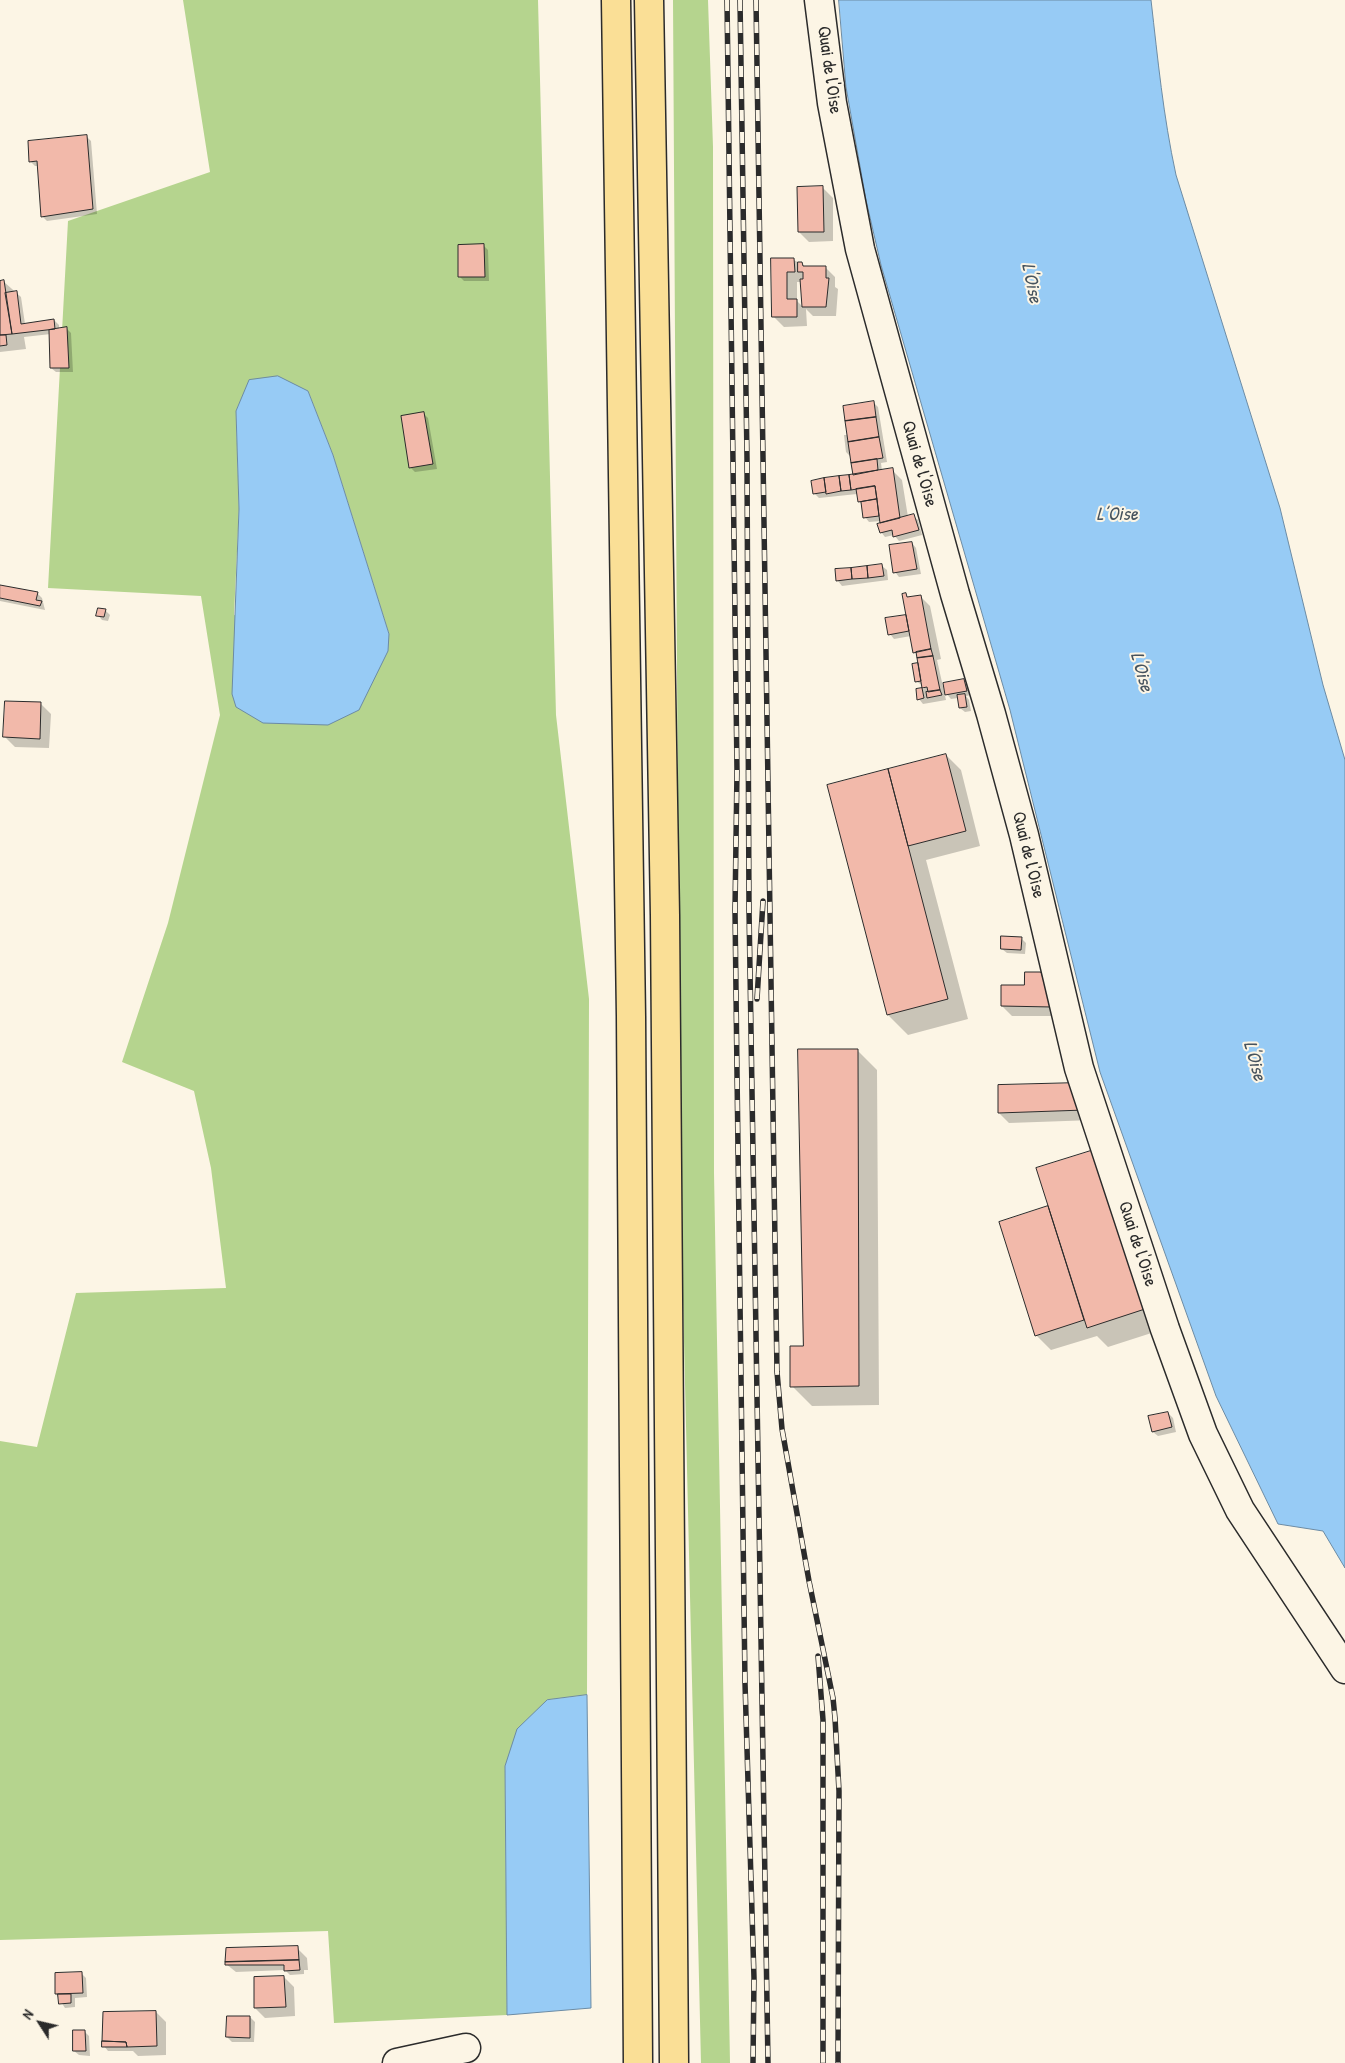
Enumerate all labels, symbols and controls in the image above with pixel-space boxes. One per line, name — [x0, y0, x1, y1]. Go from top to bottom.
street label: Quai de l'Oise — [812, 25, 846, 115]
water label: L'Oise — [1016, 261, 1046, 305]
street label: Quai de l'Oise — [896, 419, 942, 509]
water label: L’Oise — [1097, 504, 1137, 526]
water label: L'Oise — [1125, 650, 1157, 694]
street label: Quai de l'Oise — [1007, 809, 1049, 901]
water label: L'Oise — [1238, 1039, 1270, 1083]
street label: Quai de l'Oise — [1113, 1199, 1161, 1289]
north arrow — [15, 1998, 65, 2048]
text: N — [17, 2006, 37, 2023]

